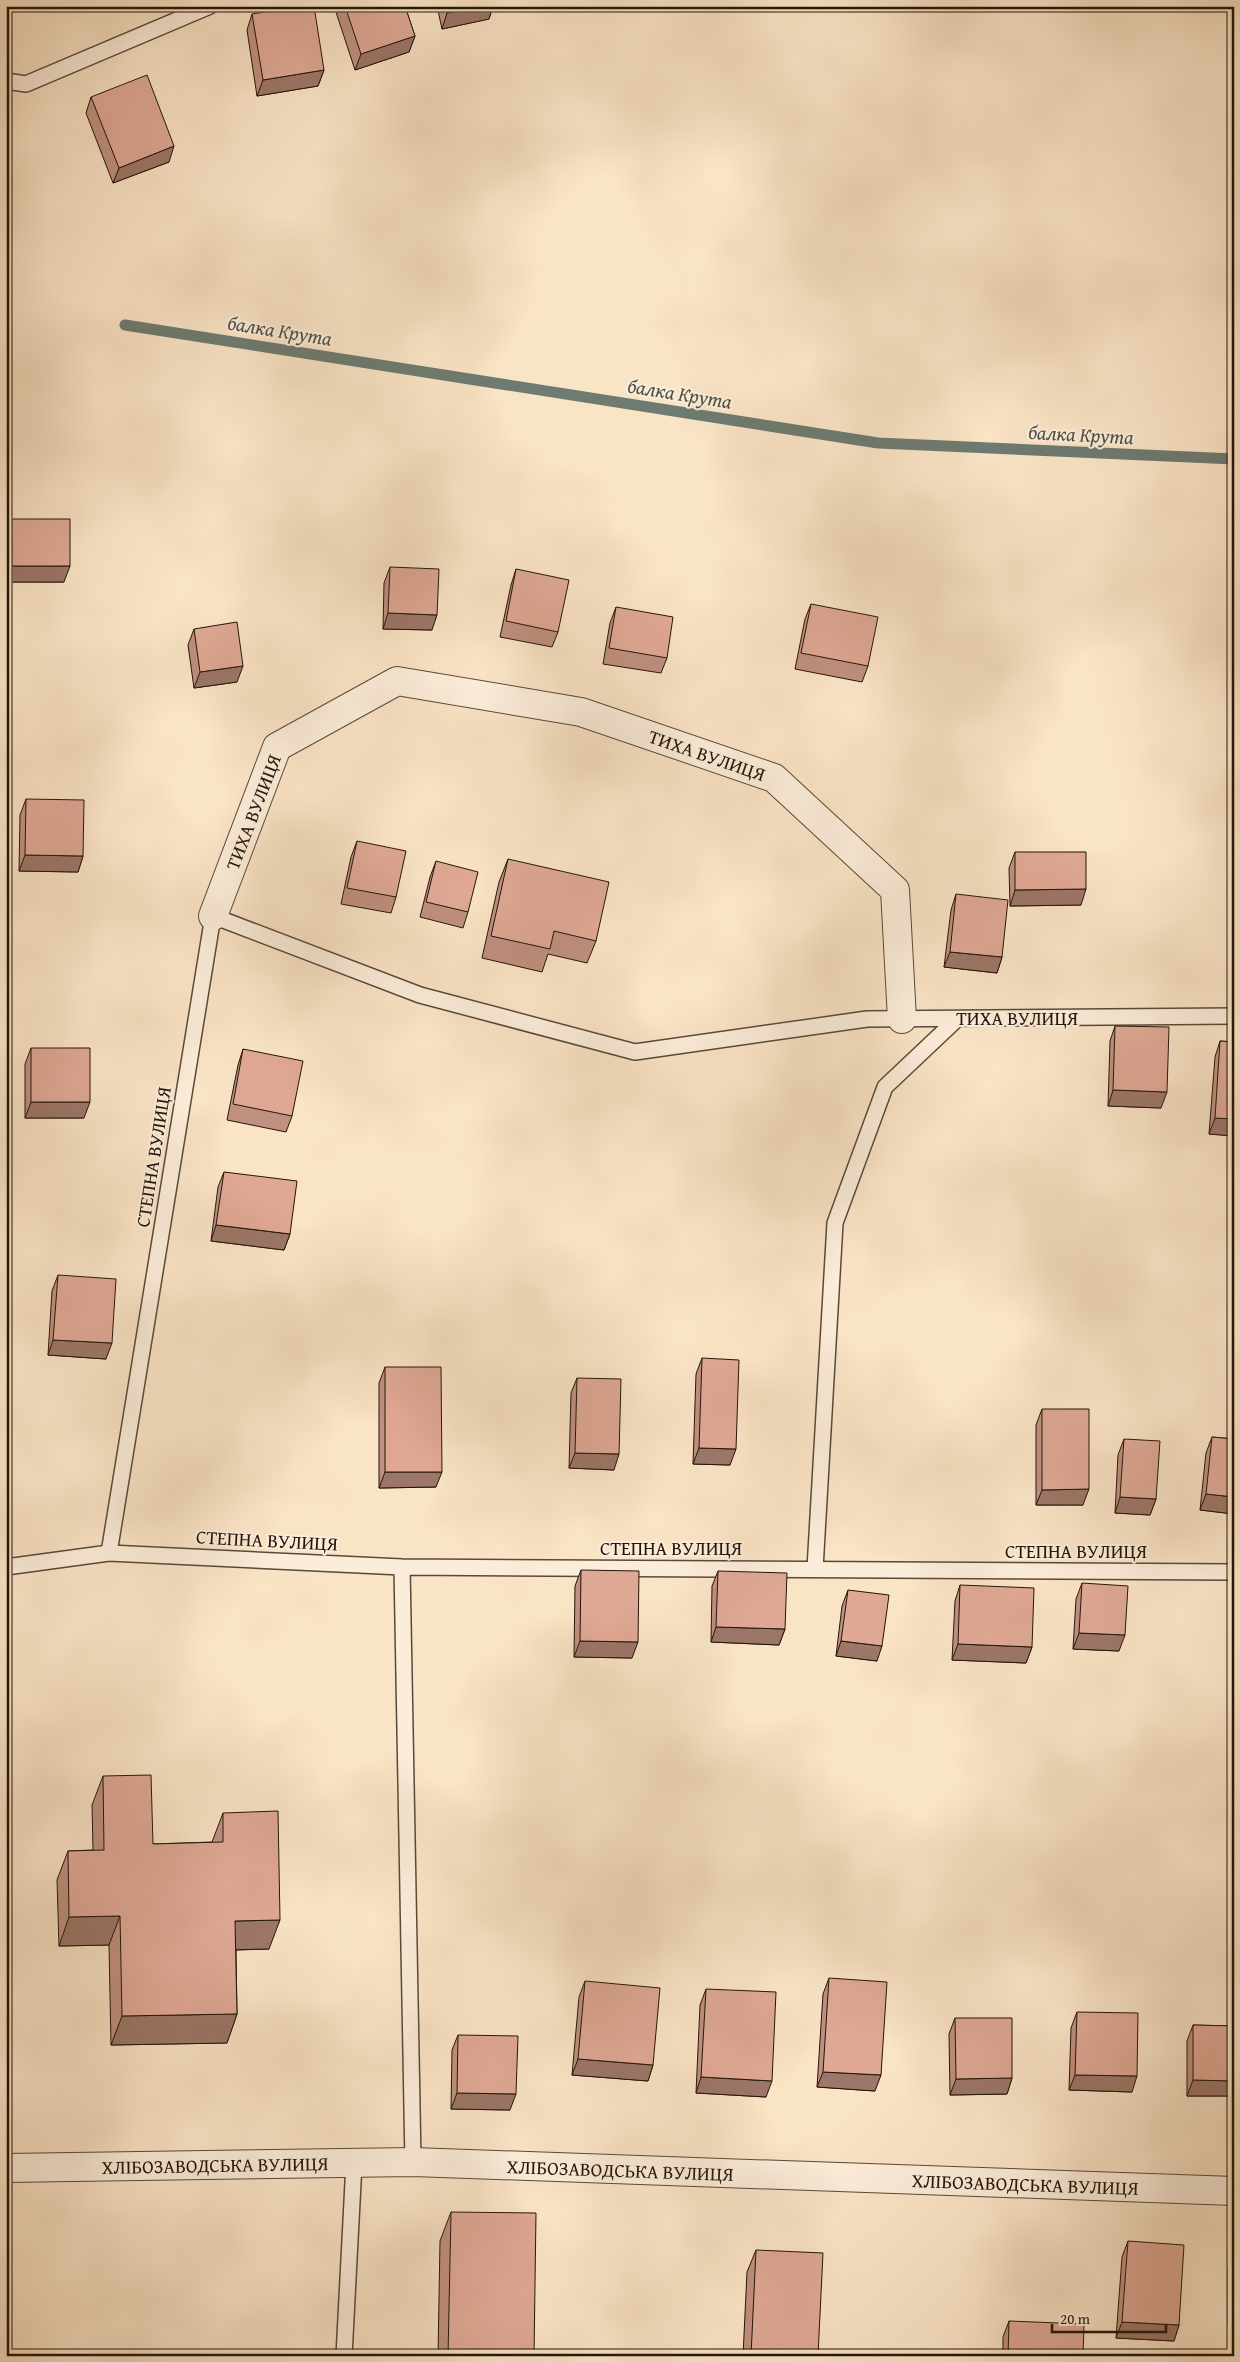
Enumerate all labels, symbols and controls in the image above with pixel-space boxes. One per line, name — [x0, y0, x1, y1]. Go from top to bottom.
water label: балка Крута — [226, 307, 335, 353]
water label: балка Крута — [626, 370, 735, 416]
water label: балка Крута — [1028, 417, 1135, 451]
street label: ТИХА ВУЛИЦЯ — [645, 722, 769, 788]
street label: ТИХА ВУЛИЦЯ — [218, 750, 288, 874]
street label: ТИХА ВУЛИЦЯ — [956, 1004, 1078, 1032]
street label: СТЕПНА ВУЛИЦЯ — [128, 1085, 178, 1229]
street label: СТЕПНА ВУЛИЦЯ — [195, 1522, 339, 1558]
street label: СТЕПНА ВУЛИЦЯ — [600, 1534, 742, 1562]
street label: СТЕПНА ВУЛИЦЯ — [1005, 1537, 1147, 1565]
street label: ХЛІБОЗАВОДСЬКА ВУЛИЦЯ — [101, 2149, 329, 2181]
street label: ХЛІБОЗАВОДСЬКА ВУЛИЦЯ — [506, 2152, 734, 2188]
street label: ХЛІБОЗАВОДСЬКА ВУЛИЦЯ — [911, 2166, 1139, 2202]
scale bar — [1052, 2302, 1166, 2334]
text: 20 m — [1060, 2308, 1091, 2329]

